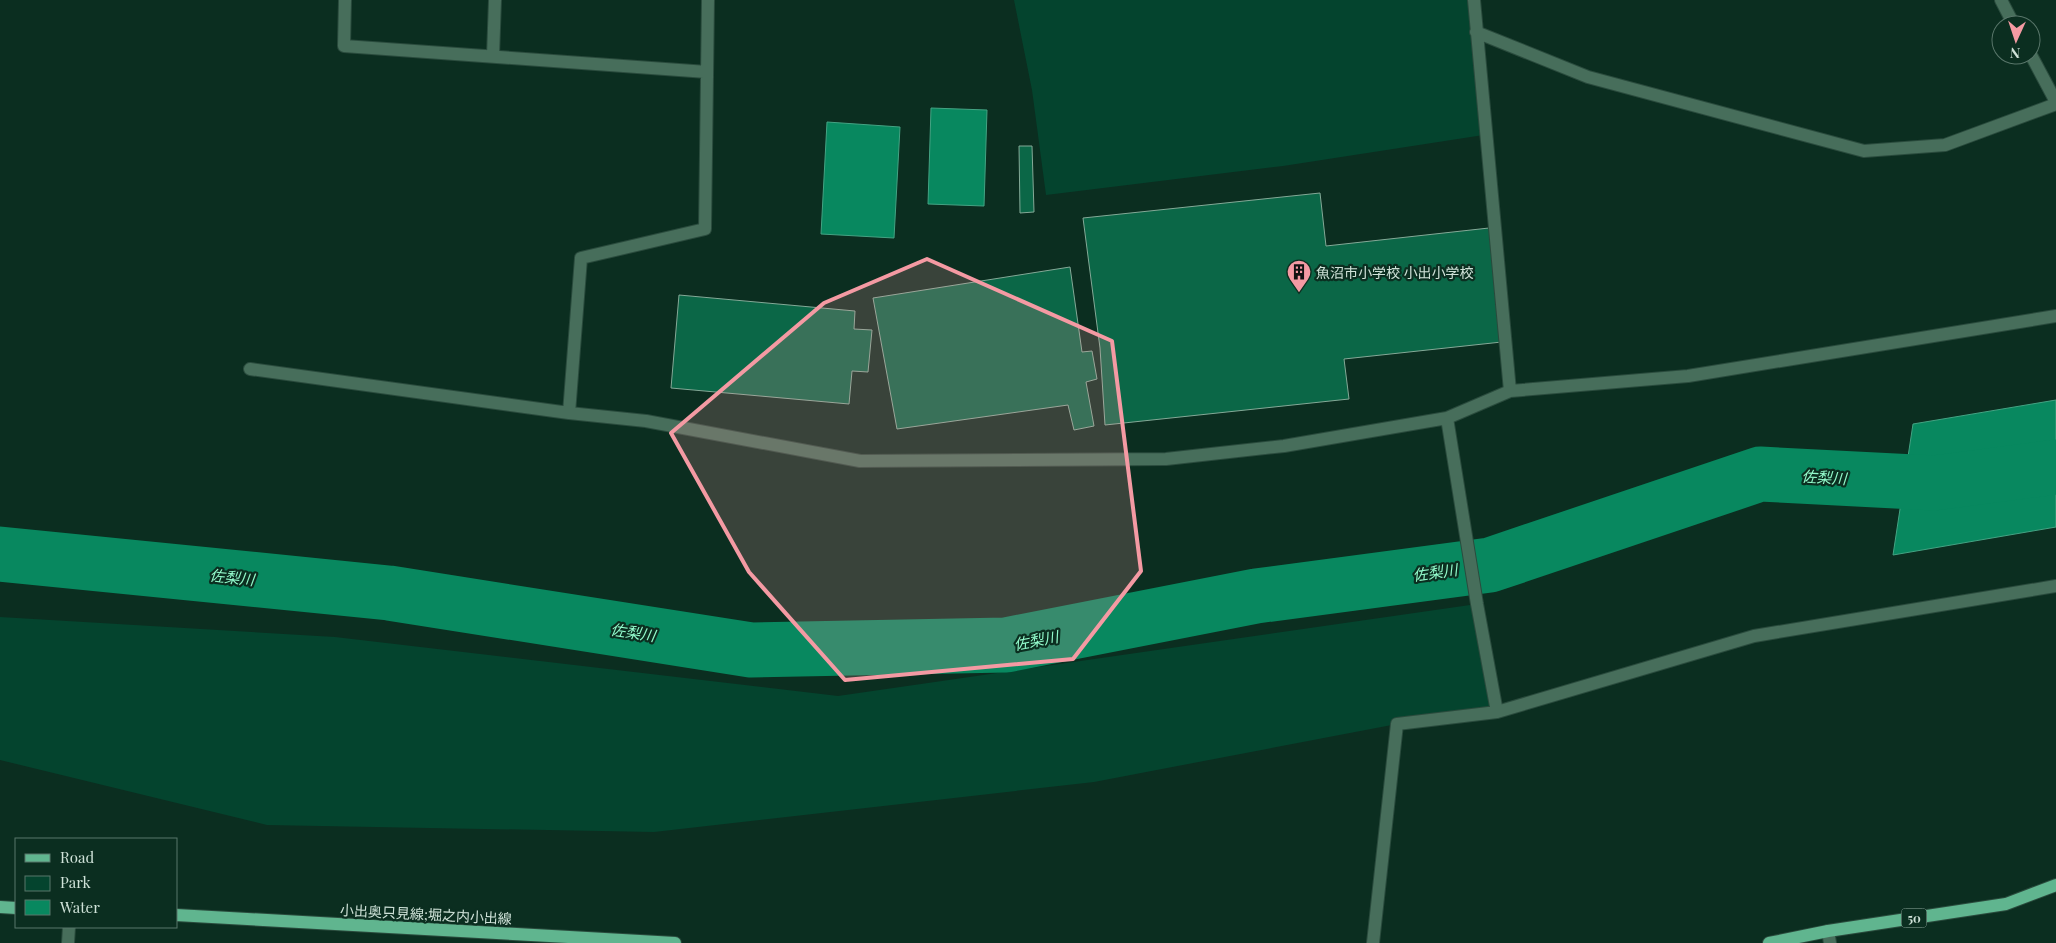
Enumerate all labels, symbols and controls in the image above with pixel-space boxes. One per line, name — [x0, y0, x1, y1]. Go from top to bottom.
north arrow — [1991, 15, 2041, 65]
text: N — [2010, 44, 2021, 63]
building icon: 魚沼市小学校 小出小学校 — [1286, 259, 1312, 293]
place label: 魚沼市小学校 小出小学校 — [1316, 263, 1474, 282]
water label: 佐梨川 — [1801, 466, 1849, 488]
water label: 佐梨川 — [1411, 559, 1461, 585]
water label: 佐梨川 — [209, 565, 257, 590]
water label: 佐梨川 — [609, 619, 659, 646]
water label: 佐梨川 — [1012, 626, 1062, 654]
legend — [15, 838, 178, 928]
text: Road — [60, 847, 94, 867]
text: Park — [60, 872, 92, 892]
text: Water — [59, 897, 100, 917]
street label: 小出奥只見線;堀之内小出線 — [340, 900, 512, 928]
road number: 50 — [1902, 908, 1926, 928]

